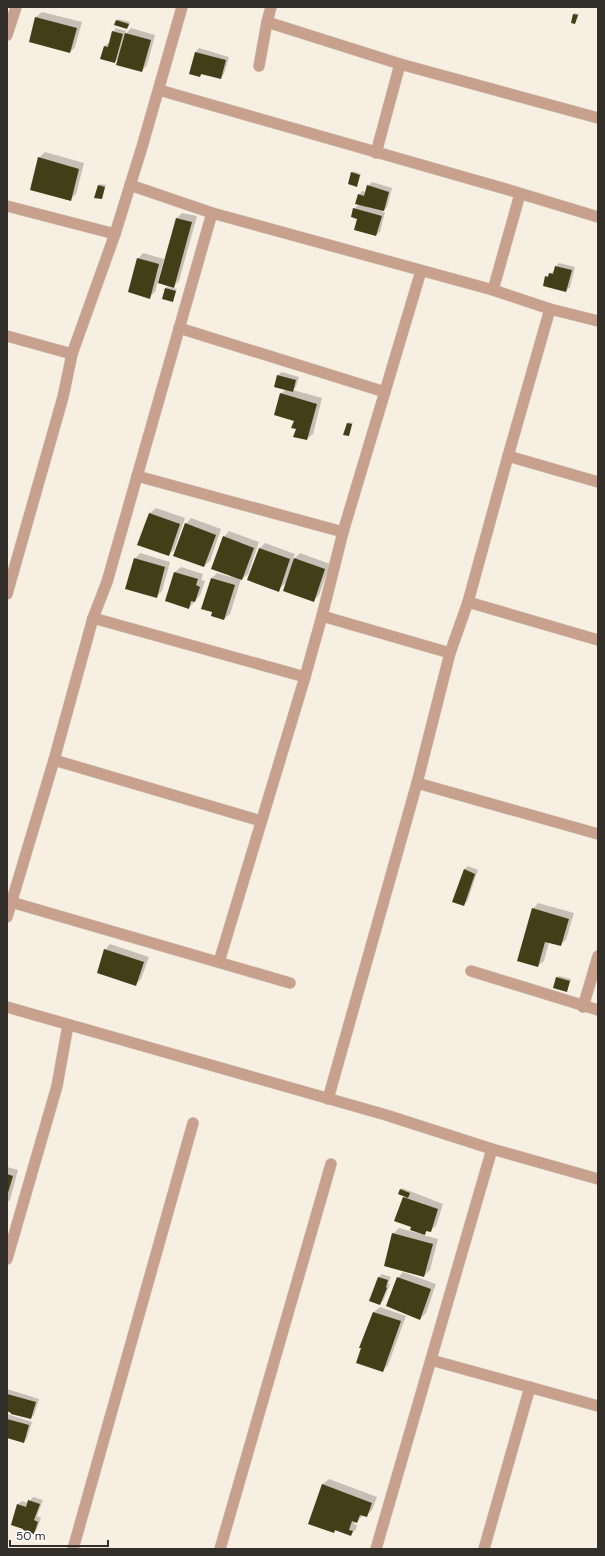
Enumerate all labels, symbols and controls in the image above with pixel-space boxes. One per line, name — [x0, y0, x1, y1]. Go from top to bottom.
scale bar — [10, 1522, 108, 1548]
text: 50 m — [16, 1528, 45, 1544]

